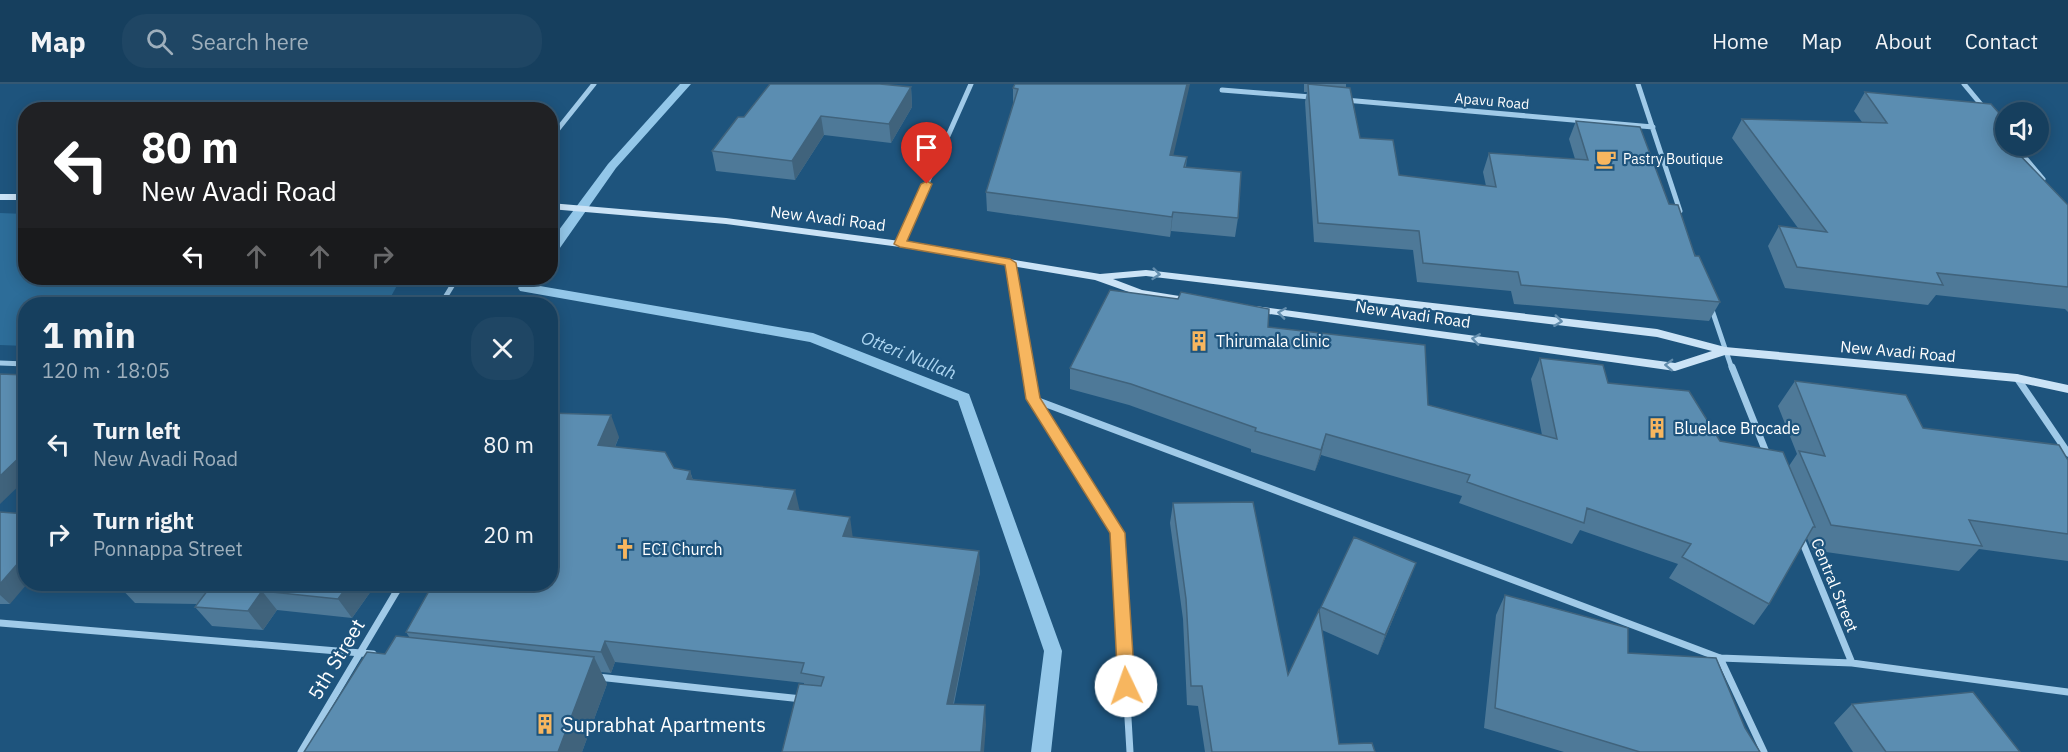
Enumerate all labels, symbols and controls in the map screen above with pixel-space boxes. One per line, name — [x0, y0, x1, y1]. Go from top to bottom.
search box — [122, 14, 542, 68]
text: Map — [30, 23, 86, 60]
icon: search — [143, 25, 176, 58]
text: Search here — [191, 27, 309, 56]
text: Home — [1712, 27, 1769, 55]
text: Map — [1802, 27, 1842, 55]
text: About — [1875, 27, 1932, 55]
text: Contact — [1965, 27, 2038, 55]
street label: Apavu Road — [1454, 89, 1530, 113]
map controls — [1995, 102, 2049, 156]
button: sound — [1995, 102, 2049, 156]
text: 80 m — [141, 120, 239, 175]
pin — [901, 122, 952, 184]
icon: left — [42, 126, 120, 204]
icon: arrive — [910, 131, 943, 164]
cafe icon: Pastry Boutique — [1594, 147, 1618, 171]
place label: Pastry Boutique — [1623, 150, 1723, 168]
text: New Avadi Road — [141, 173, 337, 208]
street label: New Avadi Road — [769, 201, 887, 235]
icon: left — [177, 240, 210, 273]
icon: ahead — [240, 240, 273, 273]
icon: ahead — [303, 240, 336, 273]
icon: right — [366, 240, 399, 273]
one-way arrow — [1151, 267, 1160, 280]
street label: New Avadi Road — [1354, 296, 1472, 332]
one-way arrow — [1278, 307, 1287, 319]
text: 1 min — [42, 311, 136, 358]
one-way arrow — [1553, 314, 1562, 327]
button: close — [471, 317, 534, 380]
water label: Otteri Nullah — [858, 325, 960, 385]
building icon: Thirumala clinic — [1187, 329, 1211, 353]
place label: Thirumala clinic — [1216, 331, 1330, 351]
one-way arrow — [1471, 334, 1480, 346]
street label: New Avadi Road — [1839, 336, 1957, 366]
text: 120 m · 18:05 — [42, 357, 170, 384]
one-way arrow — [1664, 359, 1673, 371]
text: Turn left — [93, 416, 181, 445]
building icon: Bluelace Brocade — [1645, 416, 1669, 440]
place label: Bluelace Brocade — [1674, 418, 1800, 438]
icon: left — [42, 428, 75, 461]
text: 80 m — [483, 430, 534, 459]
text: New Avadi Road — [93, 445, 238, 472]
text: Turn right — [93, 506, 194, 535]
icon: right — [42, 518, 75, 551]
text: 20 m — [483, 520, 534, 549]
text: Ponnappa Street — [93, 535, 243, 562]
street label: Central Street — [1807, 535, 1863, 635]
church icon: ECI Church — [613, 537, 637, 561]
place label: ECI Church — [642, 539, 722, 559]
street label: 5th Street — [301, 613, 371, 705]
position arrow — [1094, 654, 1158, 718]
place label: Suprabhat Apartments — [562, 711, 766, 738]
building icon: Suprabhat Apartments — [533, 712, 557, 736]

